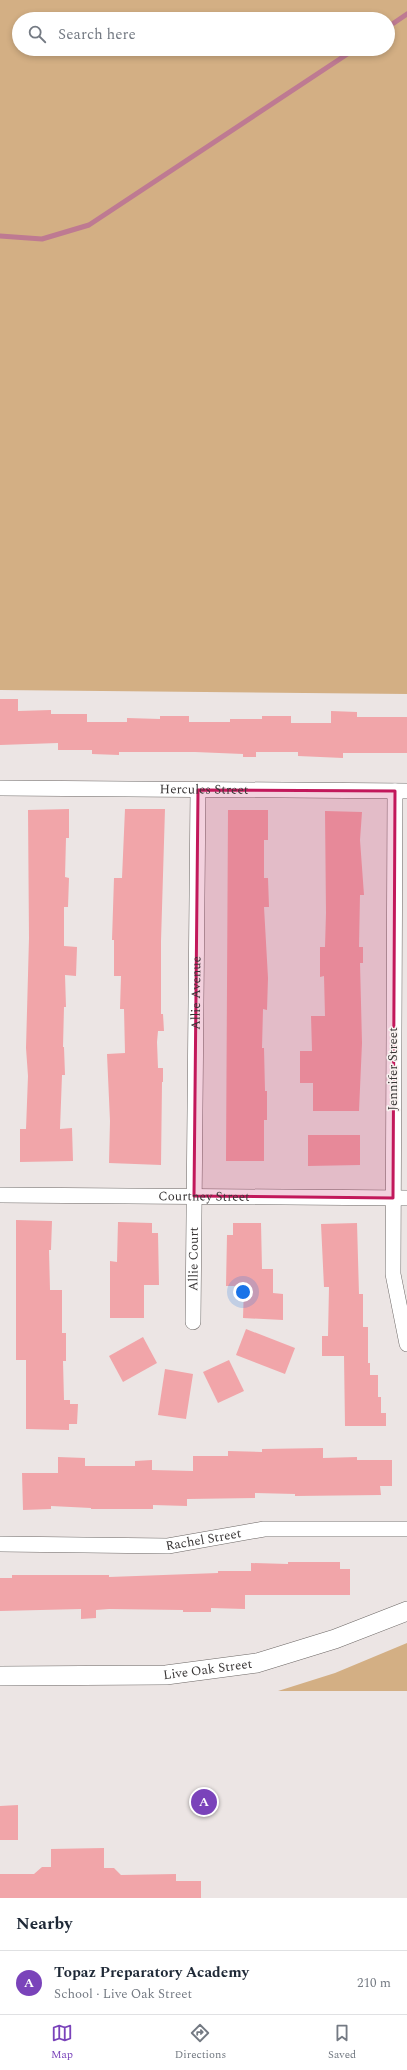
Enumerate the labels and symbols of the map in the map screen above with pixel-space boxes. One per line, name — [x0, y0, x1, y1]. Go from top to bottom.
street label: Hercules Street — [160, 779, 249, 800]
street label: Allie Avenue — [186, 956, 206, 1030]
street label: Jennifer Street — [383, 1027, 403, 1111]
street label: Courtney Street — [158, 1186, 250, 1207]
street label: Allie Court — [183, 1226, 204, 1291]
your location — [233, 1282, 253, 1302]
street label: Rachel Street — [164, 1523, 243, 1556]
street label: Live Oak Street — [162, 1654, 254, 1685]
pin: A — [191, 1787, 217, 1817]

